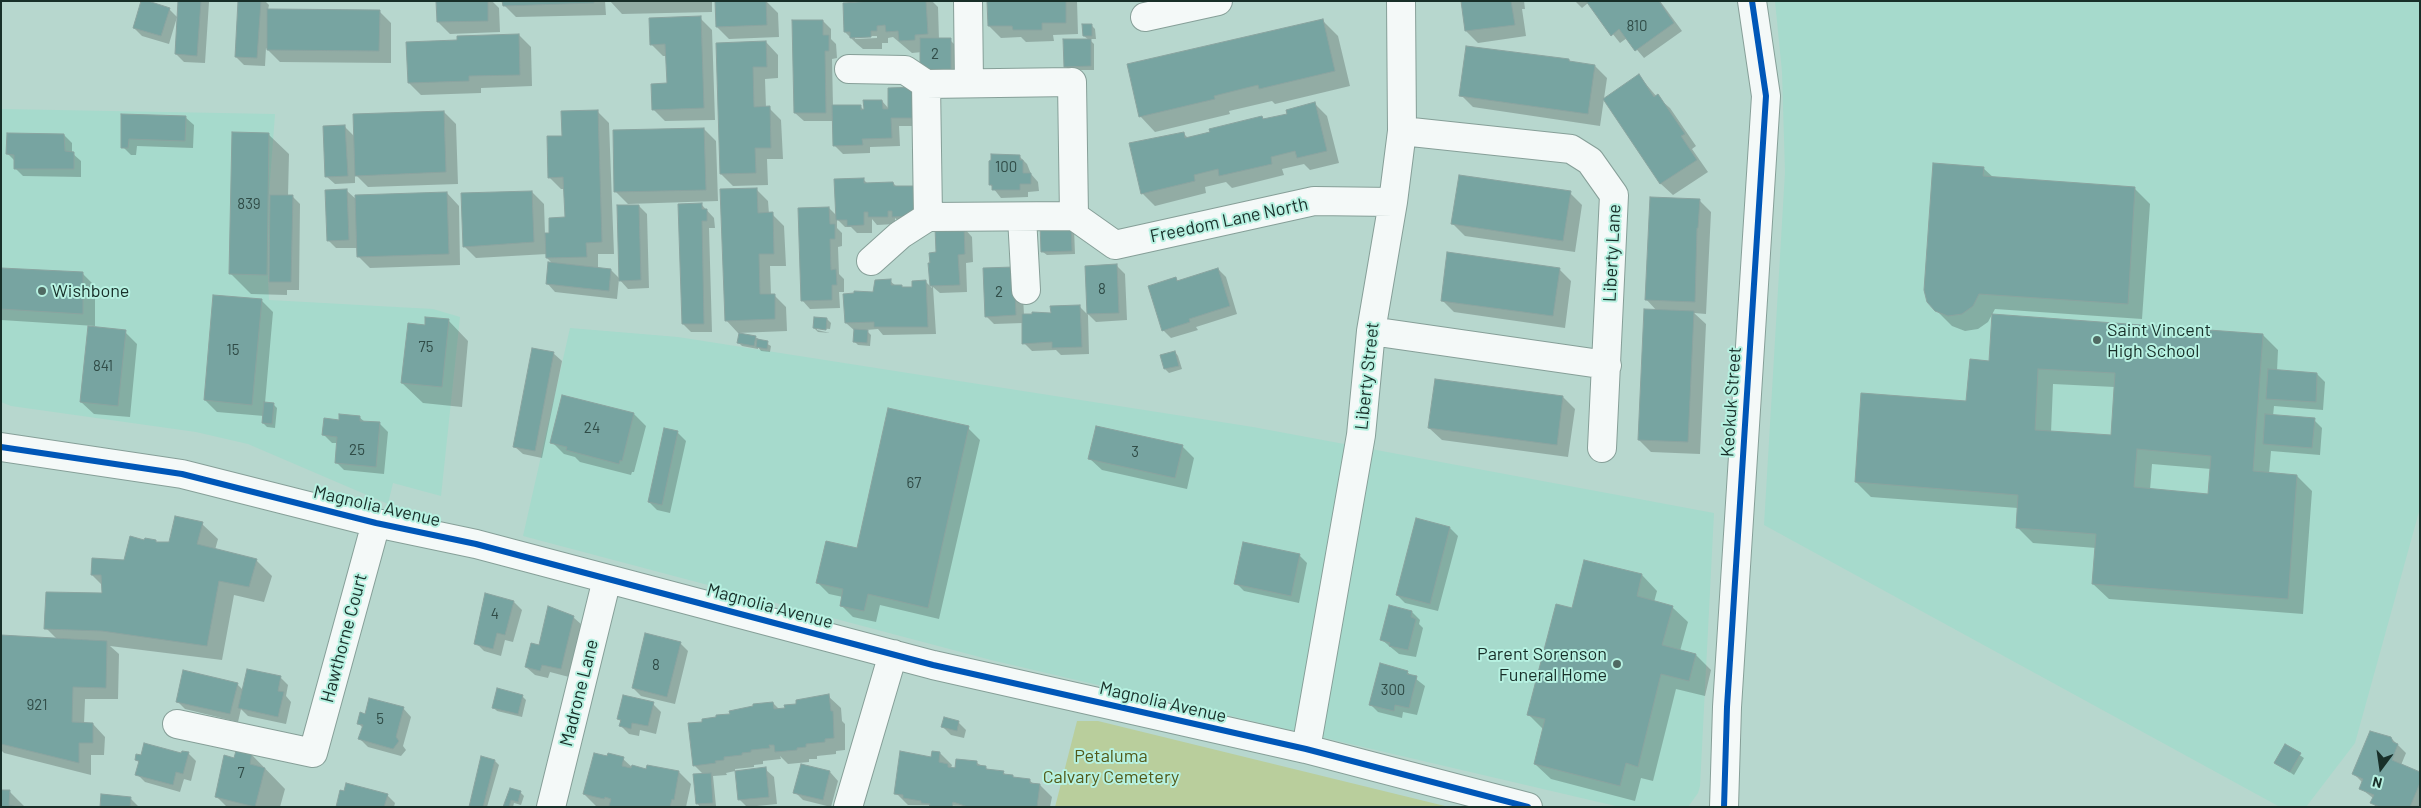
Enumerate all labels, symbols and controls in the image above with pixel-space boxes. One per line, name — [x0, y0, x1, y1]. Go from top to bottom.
house number: 810 — [1626, 17, 1648, 35]
house number: 2 — [931, 45, 939, 63]
house number: 100 — [995, 158, 1017, 176]
street label: Freedom Lane North — [1148, 193, 1310, 247]
house number: 839 — [237, 195, 261, 213]
street label: Liberty Lane — [1599, 204, 1625, 302]
place label: Wishbone — [52, 280, 129, 302]
house number: 8 — [1098, 280, 1106, 298]
house number: 2 — [995, 283, 1003, 301]
marker: Wishbone — [36, 285, 48, 297]
place label: Saint Vincent High School — [2107, 319, 2211, 362]
street label: Liberty Street — [1351, 321, 1383, 431]
marker: Saint Vincent High School — [2091, 334, 2103, 346]
house number: 75 — [419, 338, 433, 356]
house number: 15 — [227, 341, 239, 359]
street label: Keokuk Street — [1716, 346, 1746, 458]
house number: 841 — [93, 357, 113, 375]
house number: 24 — [584, 419, 600, 437]
house number: 25 — [349, 441, 365, 459]
house number: 3 — [1131, 443, 1139, 461]
house number: 67 — [907, 474, 921, 492]
street label: Magnolia Avenue — [311, 481, 443, 531]
street label: Hawthorne Court — [316, 571, 372, 705]
street label: Magnolia Avenue — [705, 579, 835, 633]
house number: 4 — [491, 605, 499, 623]
street label: Madrone Lane — [555, 637, 603, 749]
place label: Parent Sorenson Funeral Home — [1477, 643, 1607, 686]
house number: 8 — [652, 656, 660, 674]
marker: Parent Sorenson Funeral Home — [1611, 658, 1623, 670]
street label: Magnolia Avenue — [1097, 677, 1229, 727]
house number: 300 — [1381, 681, 1405, 699]
house number: 921 — [27, 696, 47, 714]
house number: 5 — [376, 710, 384, 728]
north arrow — [2356, 743, 2406, 793]
park label: Petaluma Calvary Cemetery — [1043, 745, 1179, 788]
house number: 7 — [237, 764, 245, 782]
text: N — [2371, 774, 2384, 792]

